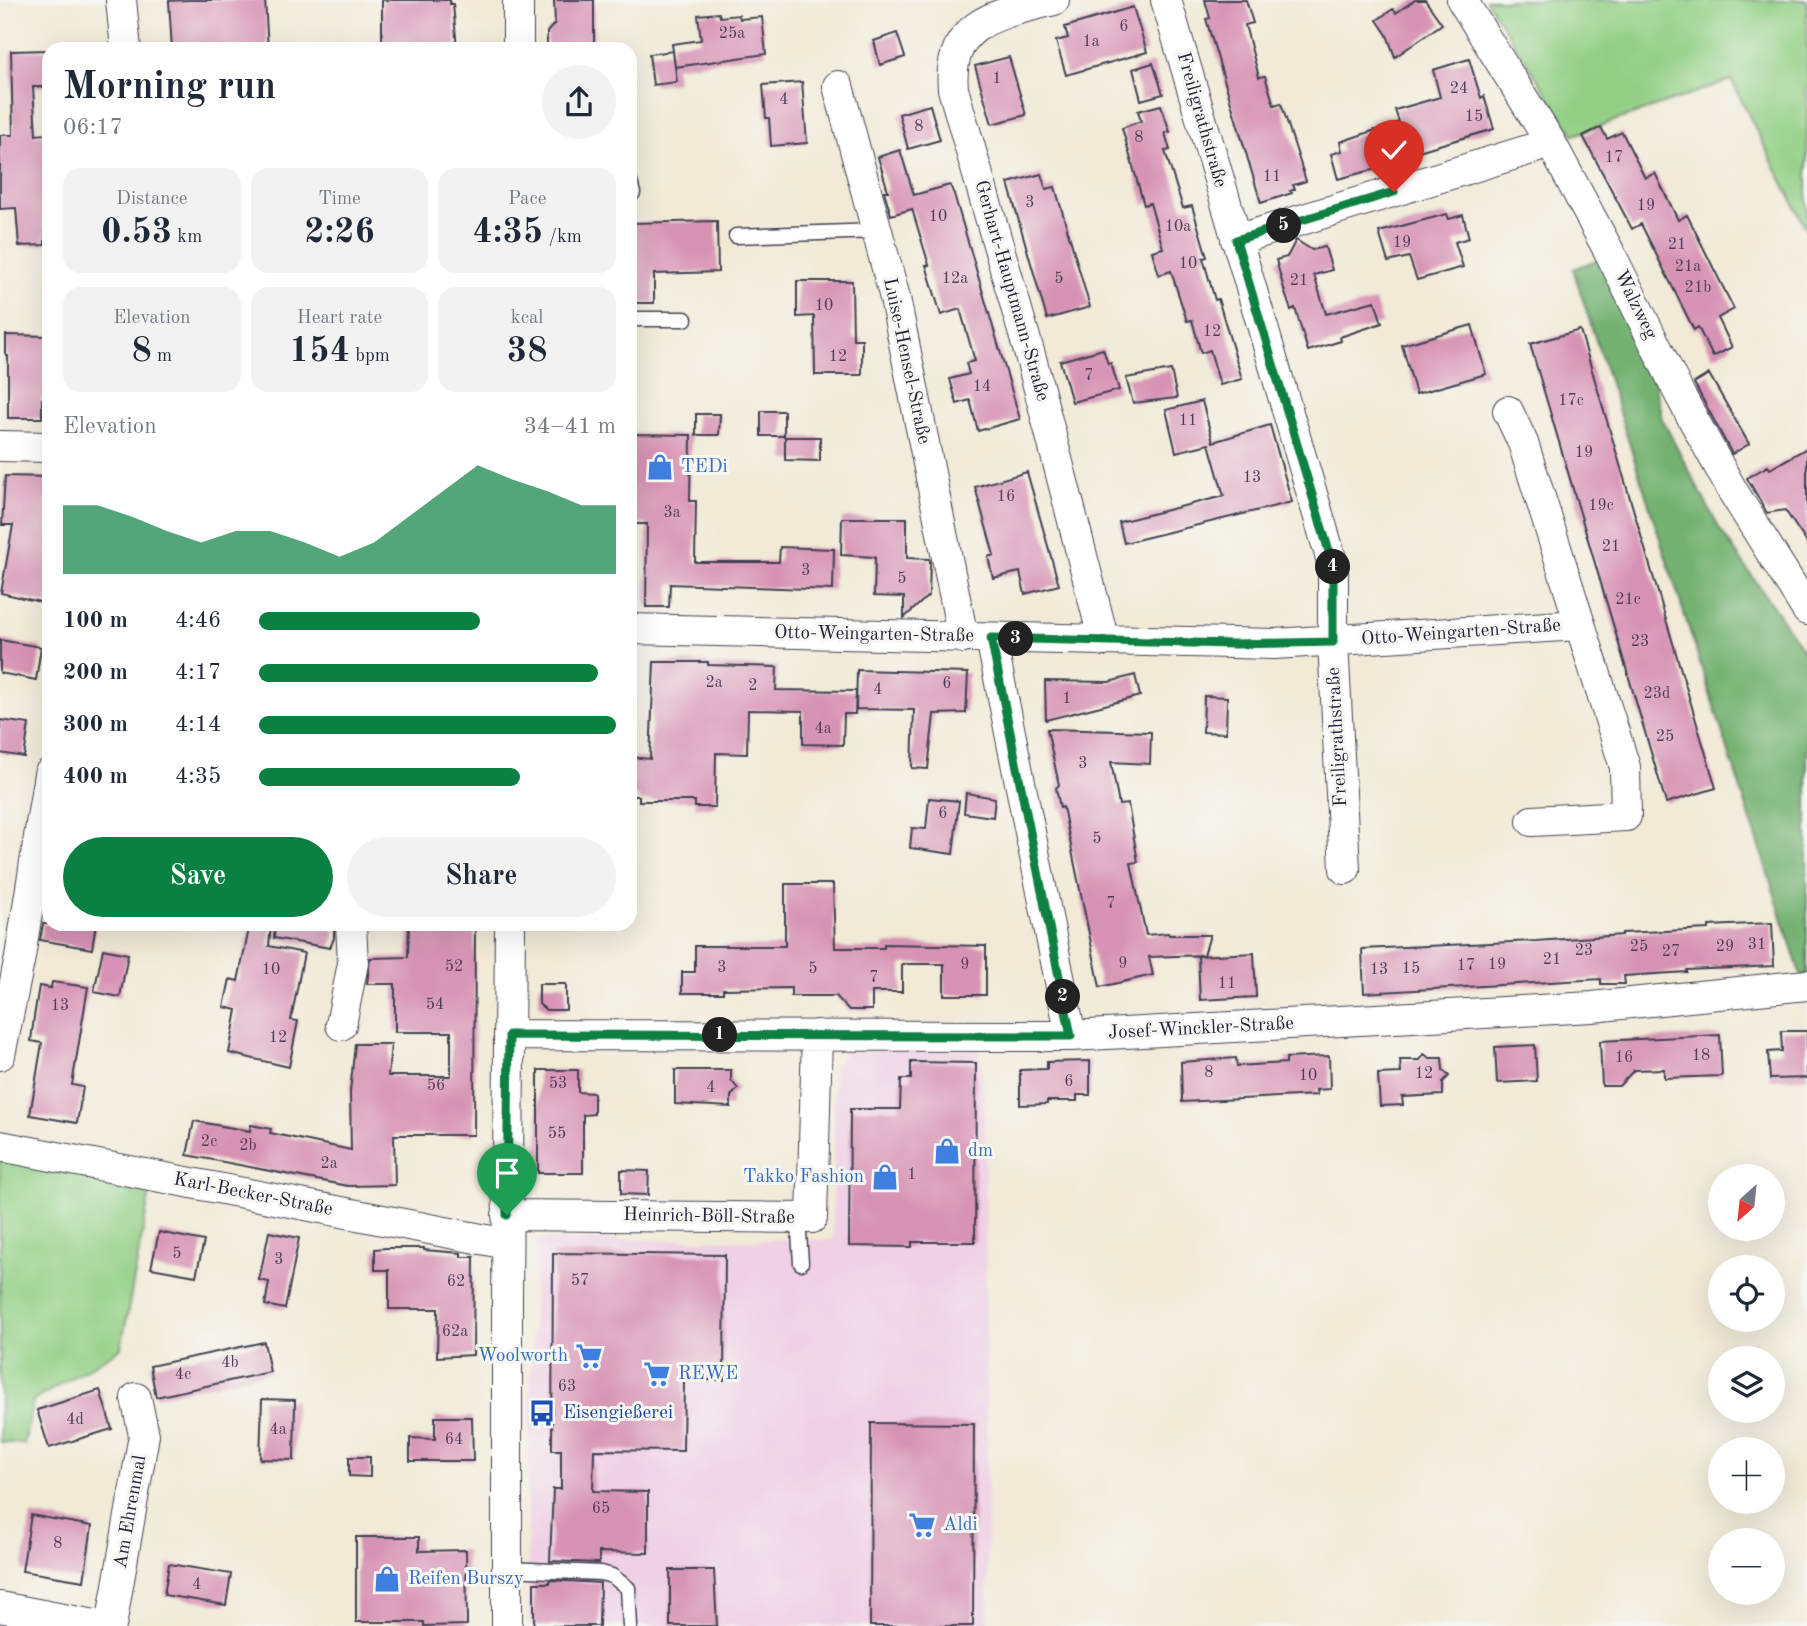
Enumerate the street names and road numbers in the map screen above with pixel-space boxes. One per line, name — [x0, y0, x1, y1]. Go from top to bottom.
street label: Freiligrathstraße — [1173, 50, 1229, 190]
street label: Gerhart-Hauptmann-Straße — [970, 178, 1052, 404]
street label: Walzweg — [1610, 267, 1660, 343]
street label: Luise-Hensel-Straße — [879, 276, 933, 446]
street label: Otto-Weingarten-Straße — [1361, 617, 1561, 649]
street label: Otto-Weingarten-Straße — [774, 624, 974, 646]
street label: Freiligrathstraße — [1325, 667, 1351, 807]
street label: Josef-Winckler-Straße — [1108, 1015, 1294, 1043]
street label: Karl-Becker-Straße — [172, 1170, 334, 1220]
street label: Heinrich-Böll-Straße — [623, 1206, 795, 1228]
street label: Am Ehrenmal — [112, 1454, 150, 1570]

